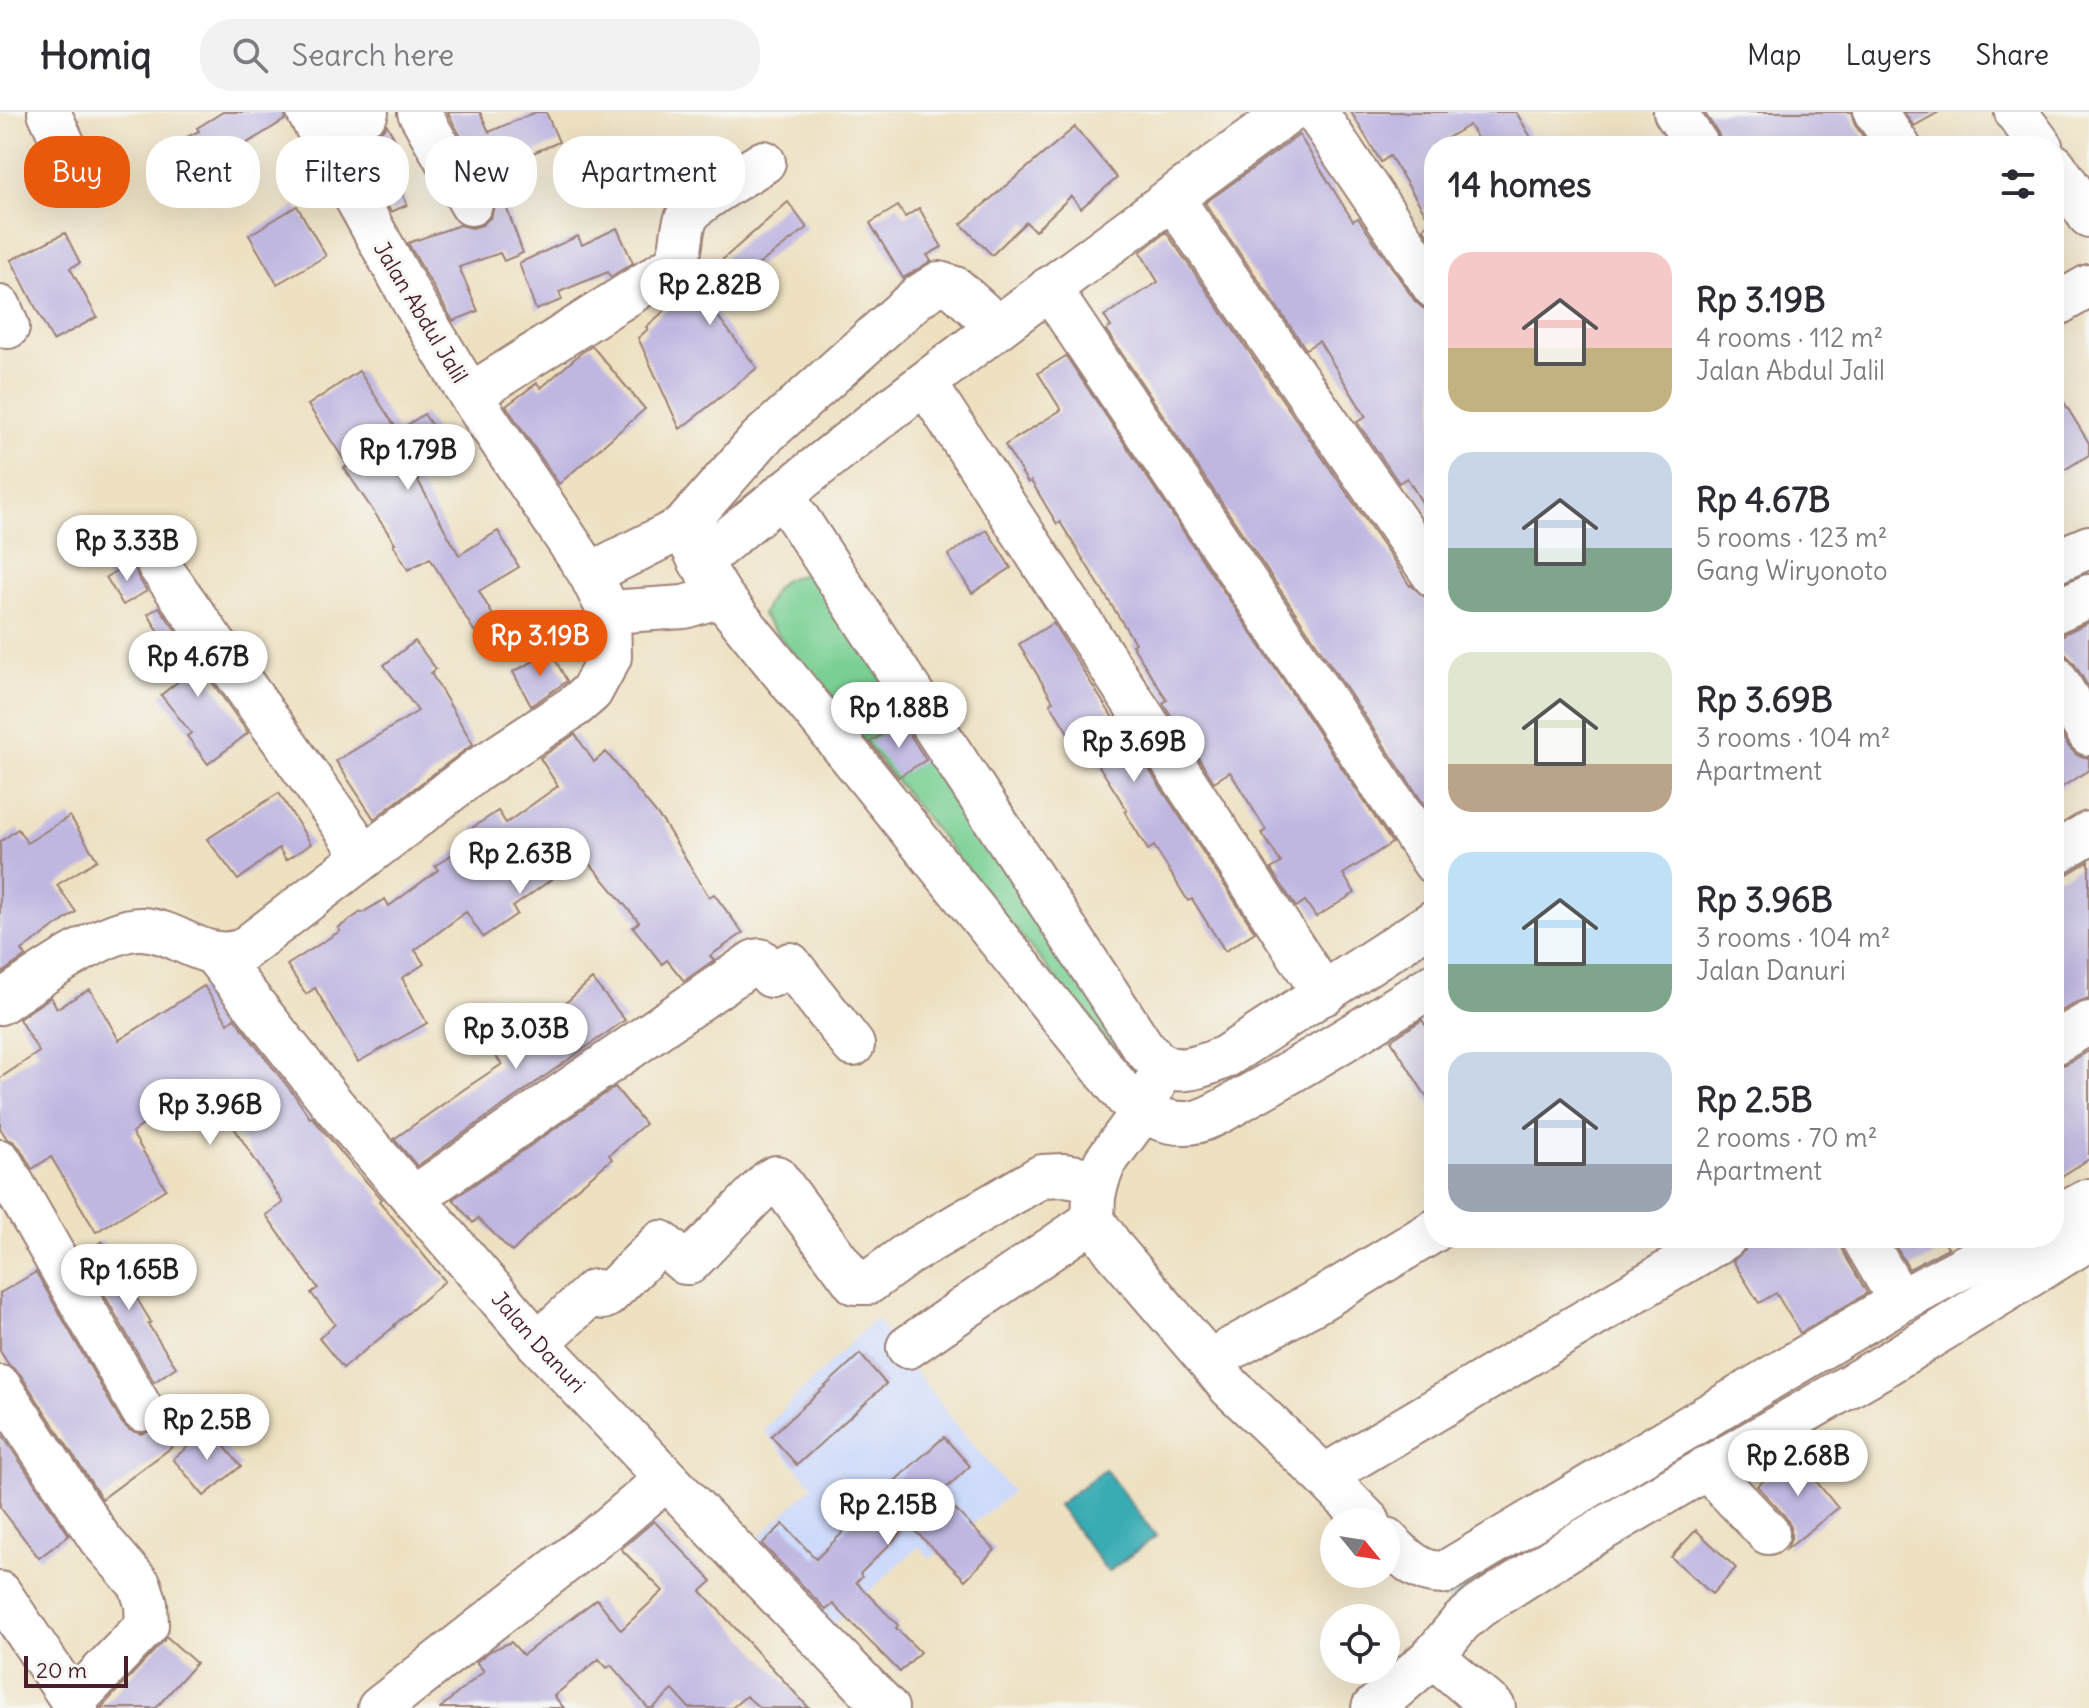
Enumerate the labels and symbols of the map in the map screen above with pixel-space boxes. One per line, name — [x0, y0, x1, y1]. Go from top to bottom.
street label: Jalan Abdul Jalil — [368, 236, 474, 388]
pin: Rp 2.82B — [627, 259, 793, 327]
pin: Rp 1.79B — [325, 424, 491, 492]
pin: Rp 3.33B — [44, 515, 210, 583]
pin: Rp 3.19B — [457, 610, 623, 678]
pin: Rp 4.67B — [115, 631, 281, 699]
pin: Rp 1.88B — [816, 682, 982, 750]
pin: Rp 3.69B — [1051, 716, 1217, 784]
pin: Rp 2.63B — [437, 828, 603, 896]
pin: Rp 3.03B — [433, 1003, 599, 1071]
pin: Rp 3.96B — [127, 1079, 293, 1147]
pin: Rp 1.65B — [46, 1244, 212, 1312]
street label: Jalan Danuri — [486, 1286, 592, 1398]
pin: Rp 2.5B — [133, 1394, 281, 1462]
pin: Rp 2.68B — [1715, 1430, 1881, 1498]
pin: Rp 2.15B — [805, 1479, 971, 1547]
north arrow — [1320, 1508, 1400, 1588]
scale bar — [24, 1652, 128, 1688]

